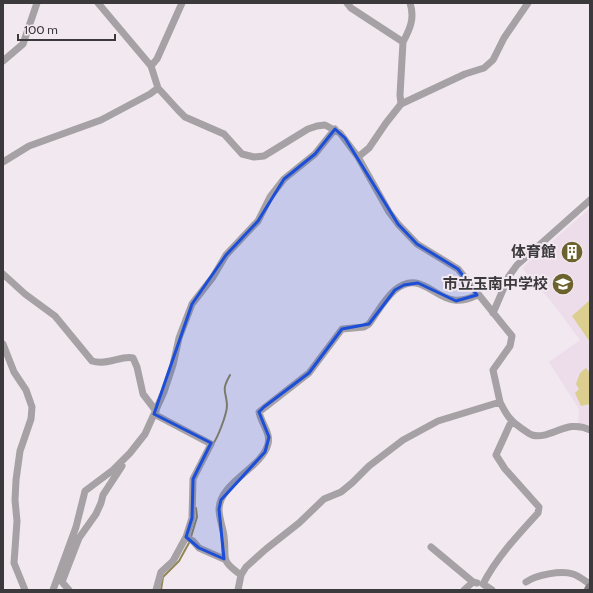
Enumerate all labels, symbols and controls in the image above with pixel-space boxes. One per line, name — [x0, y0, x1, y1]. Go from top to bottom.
scale bar — [18, 16, 115, 42]
text: 100 m — [24, 22, 58, 37]
building icon: 体育館 — [559, 239, 585, 265]
place label: 体育館 — [511, 243, 556, 261]
school or university icon: 市立玉南中学校 — [550, 271, 576, 297]
place label: 市立玉南中学校 — [443, 275, 548, 293]

